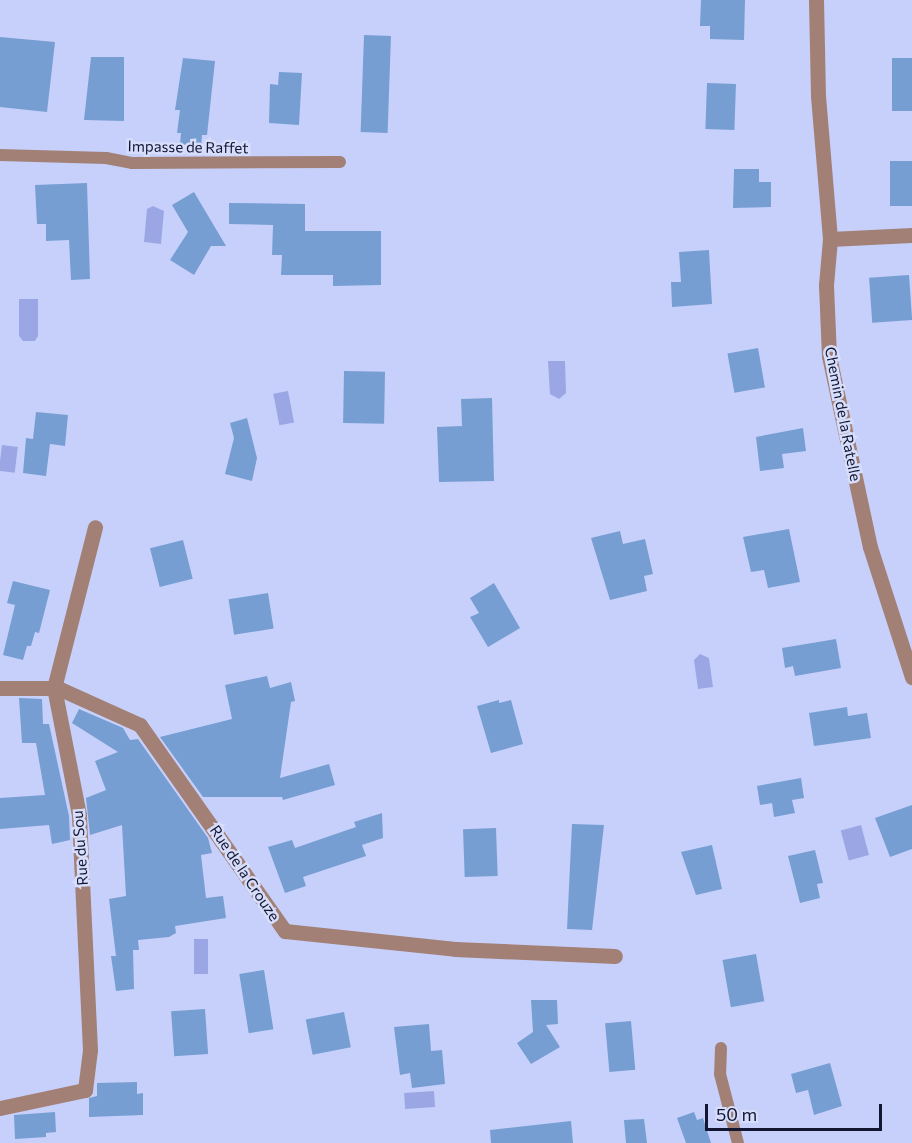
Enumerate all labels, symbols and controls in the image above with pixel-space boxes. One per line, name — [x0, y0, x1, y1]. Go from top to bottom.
street label: Impasse de Raffet — [127, 137, 249, 157]
street label: Chemin de la Ratelle — [821, 345, 865, 483]
street label: Rue du Sou — [68, 810, 92, 886]
street label: Rue de la Crouze — [206, 822, 284, 924]
scale bar — [708, 1092, 885, 1130]
text: 50 m — [716, 1103, 757, 1125]

